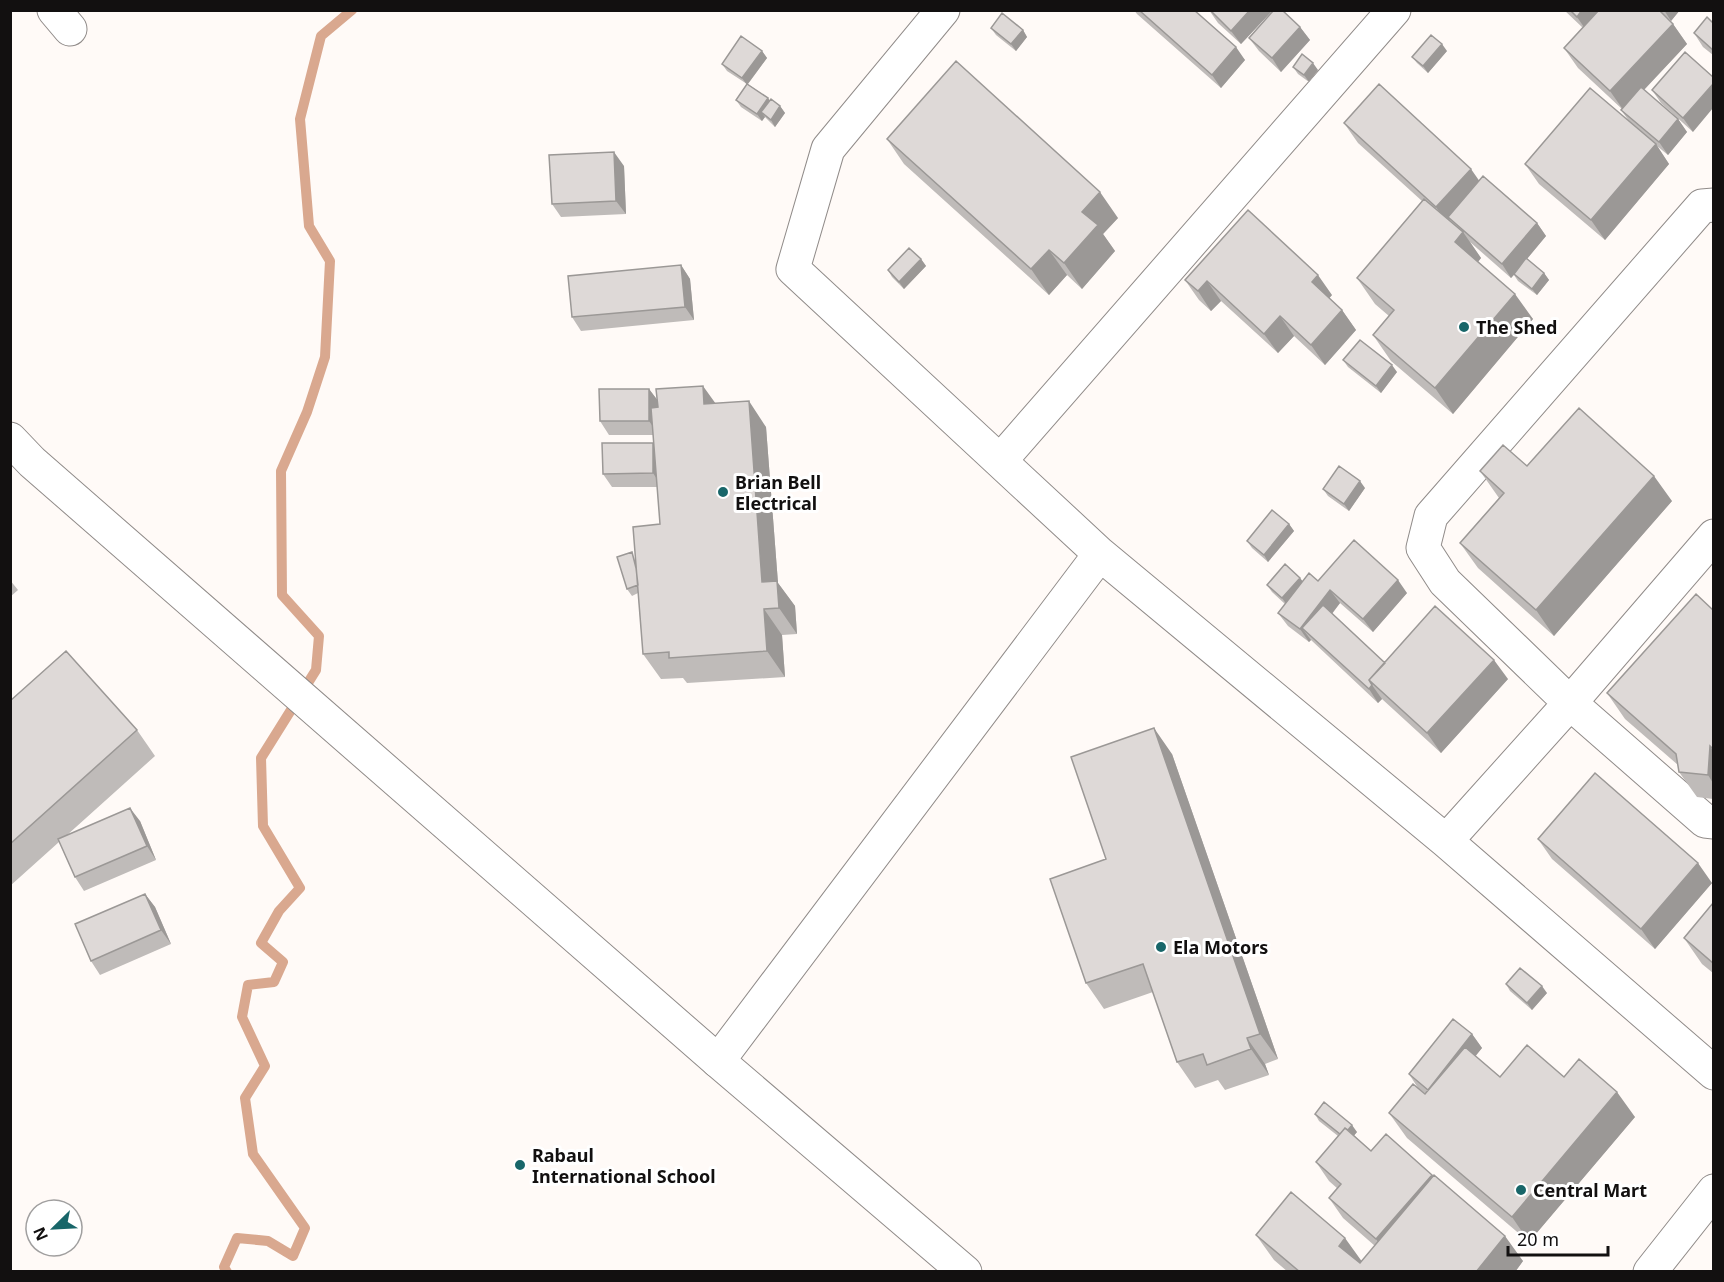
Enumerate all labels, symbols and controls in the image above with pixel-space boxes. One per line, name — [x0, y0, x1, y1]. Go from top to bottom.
place label: The Shed — [1476, 315, 1557, 339]
marker: The Shed — [1457, 320, 1471, 334]
place label: Brian Bell Electrical — [735, 470, 821, 515]
marker: Brian Bell Electrical — [716, 485, 730, 499]
place label: Ela Motors — [1173, 935, 1268, 959]
marker: Ela Motors — [1154, 940, 1168, 954]
place label: Rabaul International School — [532, 1143, 716, 1188]
marker: Rabaul International School — [513, 1158, 527, 1172]
place label: Central Mart — [1533, 1178, 1647, 1202]
marker: Central Mart — [1514, 1183, 1528, 1197]
north arrow — [24, 1198, 84, 1258]
scale bar — [1508, 1219, 1608, 1257]
text: N — [28, 1224, 53, 1245]
text: 20 m — [1517, 1227, 1559, 1251]

